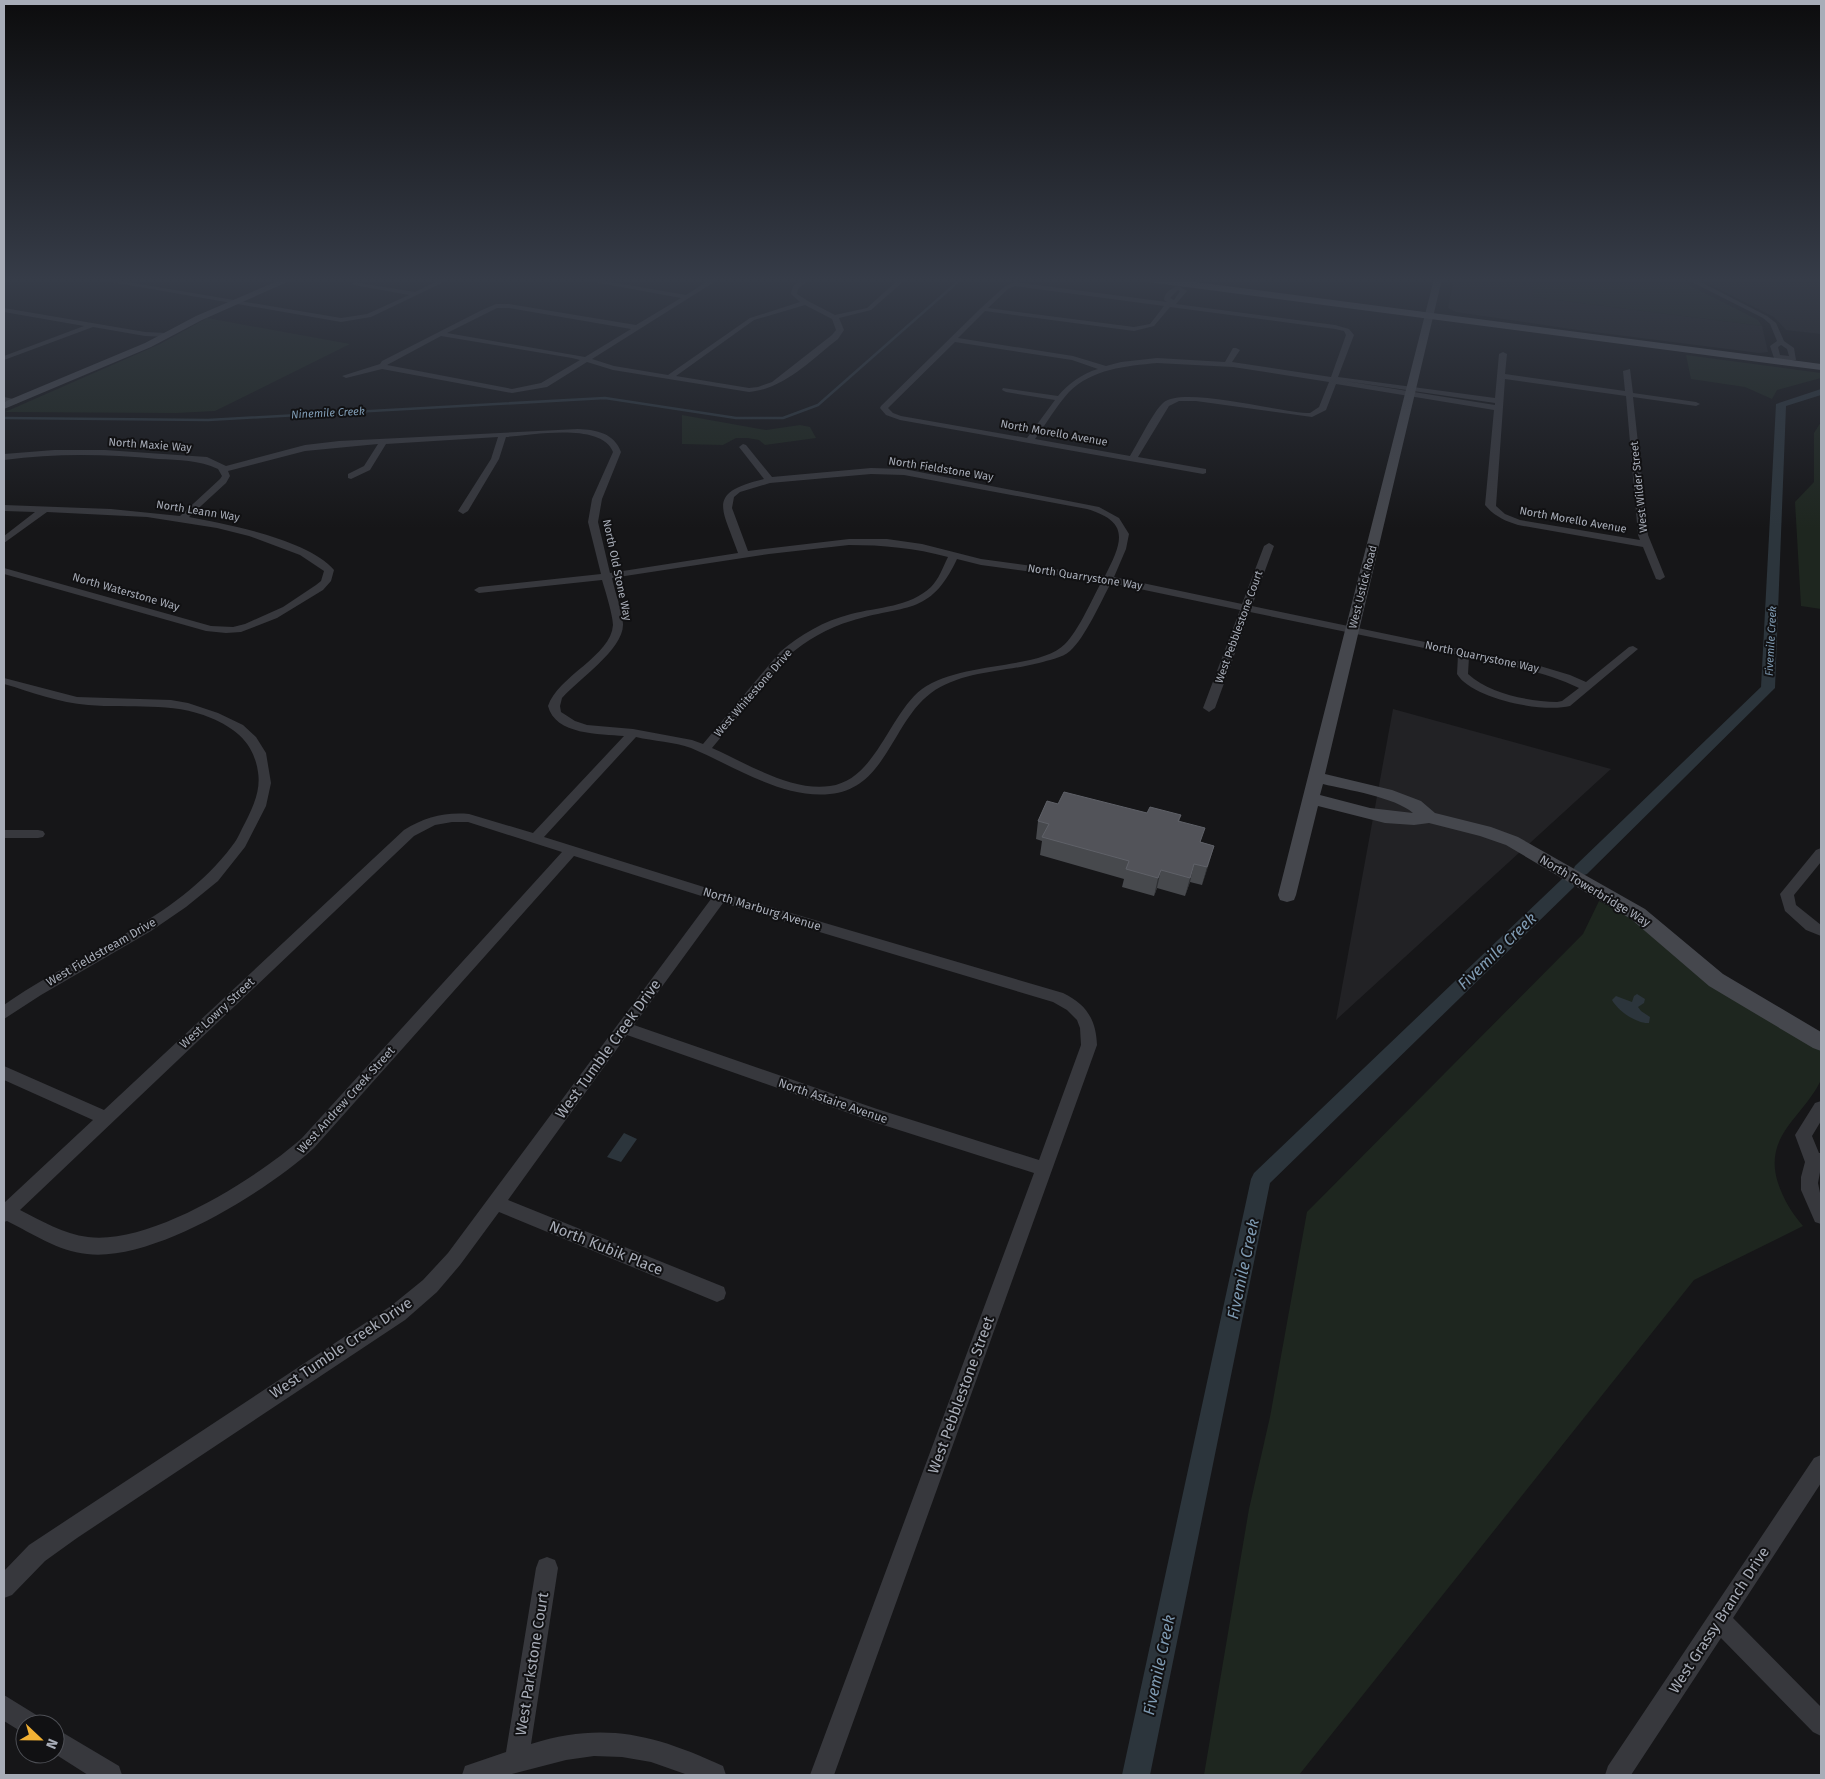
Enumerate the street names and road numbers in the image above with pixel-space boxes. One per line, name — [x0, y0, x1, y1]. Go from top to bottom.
street label: North Morello Avenue — [999, 417, 1109, 449]
street label: North Maxie Way — [108, 436, 193, 454]
street label: West Wilder Street — [1628, 441, 1650, 533]
street label: North Fieldstone Way — [888, 454, 995, 484]
street label: North Leann Way — [155, 498, 241, 524]
street label: North Morello Avenue — [1518, 504, 1628, 536]
street label: North Old Stone Way — [600, 518, 634, 622]
street label: West Ustick Road — [1346, 544, 1380, 630]
street label: North Quarrystone Way — [1027, 562, 1144, 593]
street label: West Pebblestone Court — [1213, 569, 1265, 685]
street label: North Waterstone Way — [71, 570, 182, 614]
street label: North Quarrystone Way — [1424, 639, 1541, 676]
street label: West Whitestone Drive — [711, 646, 795, 740]
street label: North Towerbridge Way — [1537, 852, 1653, 930]
street label: North Marburg Avenue — [701, 884, 823, 934]
street label: West Fieldstream Drive — [44, 915, 158, 989]
street label: West Lowry Street — [177, 974, 258, 1051]
street label: West Tumble Creek Drive — [551, 976, 665, 1122]
street label: West Andrew Creek Street — [294, 1043, 398, 1156]
street label: North Astaire Avenue — [776, 1076, 890, 1126]
street label: North Kubik Place — [546, 1217, 666, 1279]
street label: West Tumble Creek Drive — [266, 1294, 416, 1402]
street label: West Pebblestone Street — [924, 1313, 998, 1476]
street label: West Grassy Branch Drive — [1665, 1543, 1773, 1697]
street label: West Parkstone Court — [512, 1590, 552, 1737]

